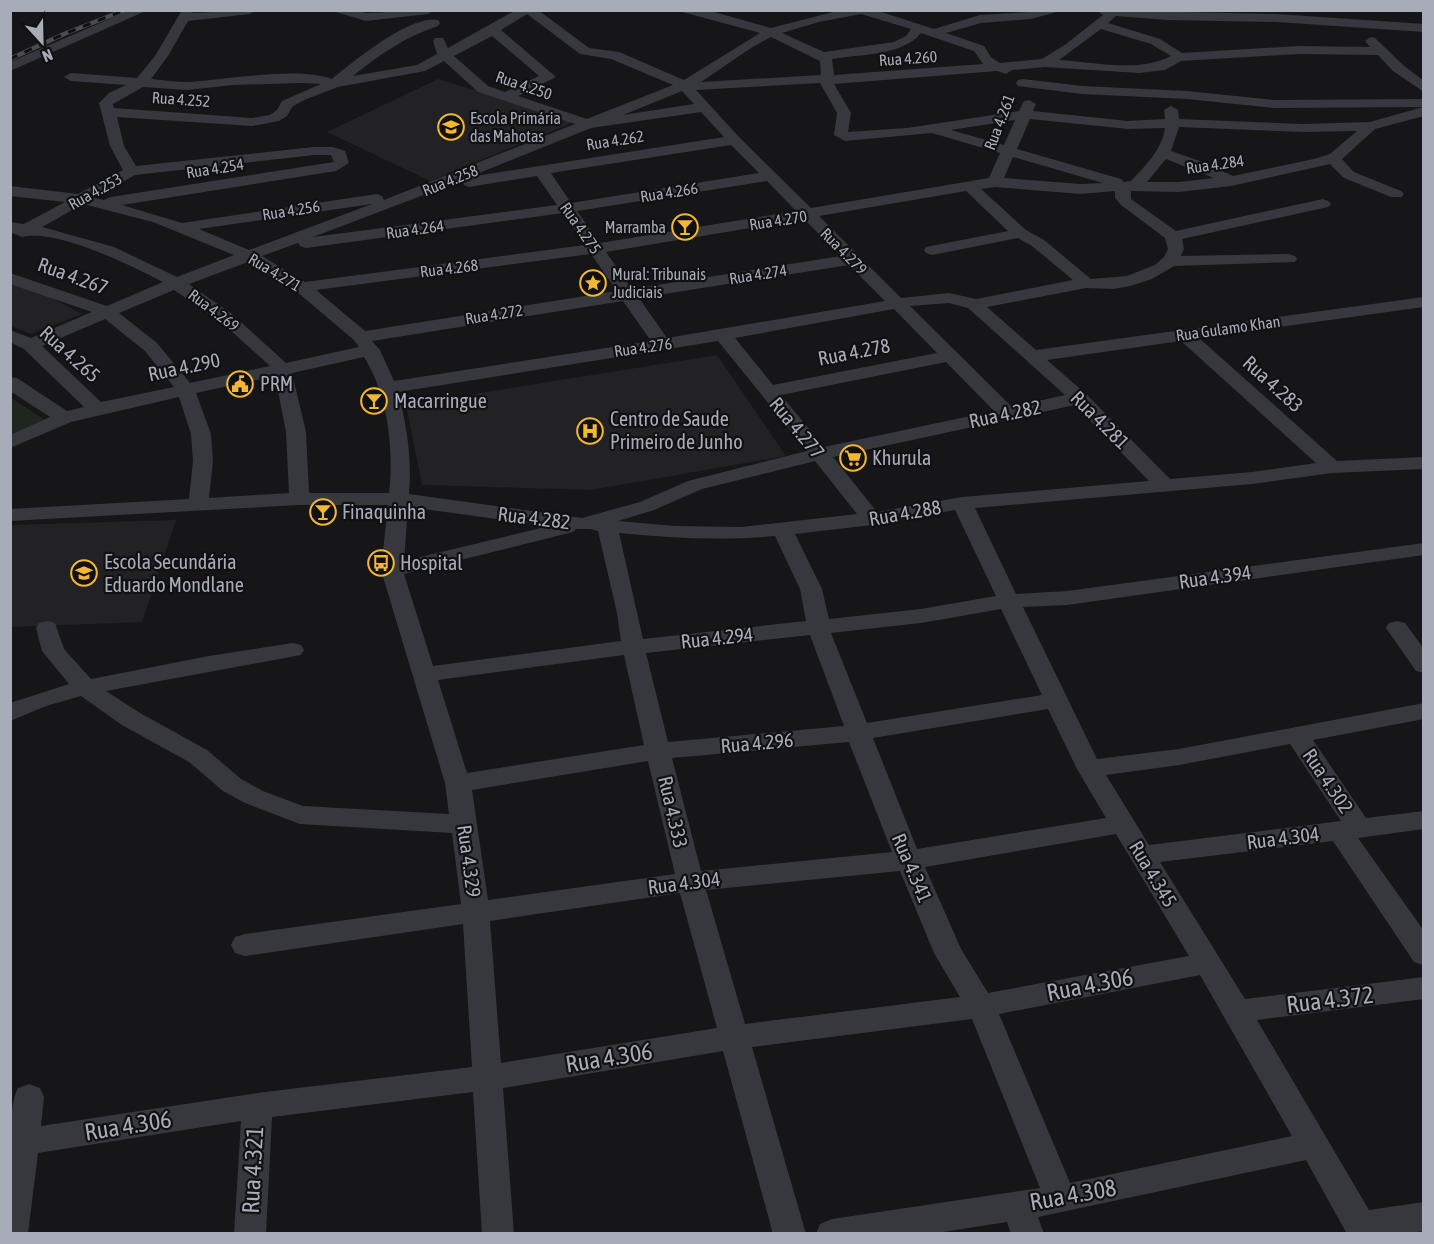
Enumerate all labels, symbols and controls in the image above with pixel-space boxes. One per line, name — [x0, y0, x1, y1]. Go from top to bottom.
north arrow — [12, 12, 72, 72]
text: N — [40, 46, 55, 66]
street label: Rua 4.260 — [878, 47, 938, 69]
street label: Rua 4.250 — [494, 67, 554, 103]
street label: Rua 4.252 — [151, 88, 211, 110]
street label: Rua 4.261 — [980, 92, 1018, 152]
place label: Escola Primária das Mahotas — [470, 109, 561, 145]
school or university icon: Escola Primária das Mahotas — [436, 112, 466, 142]
street label: Rua 4.262 — [585, 127, 645, 153]
street label: Rua 4.284 — [1185, 151, 1245, 177]
street label: Rua 4.254 — [185, 155, 245, 181]
street label: Rua 4.258 — [420, 161, 480, 199]
street label: Rua 4.253 — [65, 169, 125, 213]
street label: Rua 4.266 — [639, 179, 699, 205]
street label: Rua 4.256 — [261, 197, 321, 223]
street label: Rua 4.275 — [557, 199, 605, 257]
street label: Rua 4.270 — [748, 207, 808, 233]
bar icon: Marramba — [670, 212, 700, 242]
street label: Rua 4.264 — [385, 216, 445, 242]
place label: Marramba — [605, 218, 666, 236]
street label: Rua 4.279 — [817, 224, 871, 278]
street label: Rua 4.271 — [245, 249, 305, 295]
street label: Rua 4.267 — [35, 252, 111, 299]
street label: Rua 4.268 — [419, 256, 479, 280]
street label: Rua 4.274 — [728, 261, 788, 287]
place label: Mural: Tribunais Judiciais — [612, 265, 706, 301]
place icon: Mural: Tribunais Judiciais — [578, 268, 608, 298]
street label: Rua 4.269 — [185, 285, 243, 335]
street label: Rua 4.272 — [464, 301, 524, 327]
street label: Rua Gulamo Khan — [1175, 312, 1281, 344]
street label: Rua 4.265 — [36, 321, 105, 387]
street label: Rua 4.278 — [816, 333, 892, 370]
street label: Rua 4.276 — [613, 334, 673, 360]
street label: Rua 4.290 — [146, 348, 222, 385]
street label: Rua 4.283 — [1239, 351, 1308, 417]
public building icon: PRM — [225, 369, 255, 399]
place label: PRM — [260, 372, 293, 395]
bar icon: Macarringue — [359, 386, 389, 416]
street label: Rua 4.281 — [1066, 386, 1134, 454]
place label: Macarringue — [394, 389, 487, 412]
street label: Rua 4.277 — [765, 392, 830, 463]
street label: Rua 4.282 — [967, 395, 1043, 432]
place label: Centro de Saude Primeiro de Junho — [610, 407, 743, 453]
hospital icon: Centro de Saude Primeiro de Junho — [575, 416, 605, 446]
supermarket icon: Khurula — [838, 443, 868, 473]
place label: Khurula — [872, 446, 931, 469]
street label: Rua 4.288 — [867, 495, 943, 530]
bar icon: Finaquinha — [308, 497, 338, 527]
place label: Finaquinha — [342, 500, 426, 523]
street label: Rua 4.282 — [496, 502, 572, 533]
bus stop icon: Hospital — [366, 548, 396, 578]
place label: Escola Secundária Eduardo Mondlane — [104, 550, 244, 596]
place label: Hospital — [400, 551, 463, 574]
school or university icon: Escola Secundária Eduardo Mondlane — [69, 558, 99, 588]
street label: Rua 4.394 — [1177, 560, 1253, 593]
street label: Rua 4.294 — [680, 622, 754, 653]
street label: Rua 4.296 — [720, 728, 794, 757]
street label: Rua 4.302 — [1299, 744, 1358, 817]
street label: Rua 4.333 — [654, 774, 693, 850]
street label: Rua 4.304 — [1245, 822, 1321, 853]
street label: Rua 4.329 — [453, 823, 486, 899]
street label: Rua 4.341 — [888, 830, 937, 906]
street label: Rua 4.345 — [1125, 837, 1182, 911]
street label: Rua 4.304 — [646, 867, 722, 898]
street label: Rua 4.306 — [1044, 963, 1135, 1006]
street label: Rua 4.372 — [1285, 981, 1375, 1018]
street label: Rua 4.306 — [564, 1037, 654, 1078]
street label: Rua 4.306 — [83, 1105, 173, 1146]
street label: Rua 4.321 — [237, 1126, 268, 1214]
street label: Rua 4.308 — [1028, 1174, 1118, 1215]

